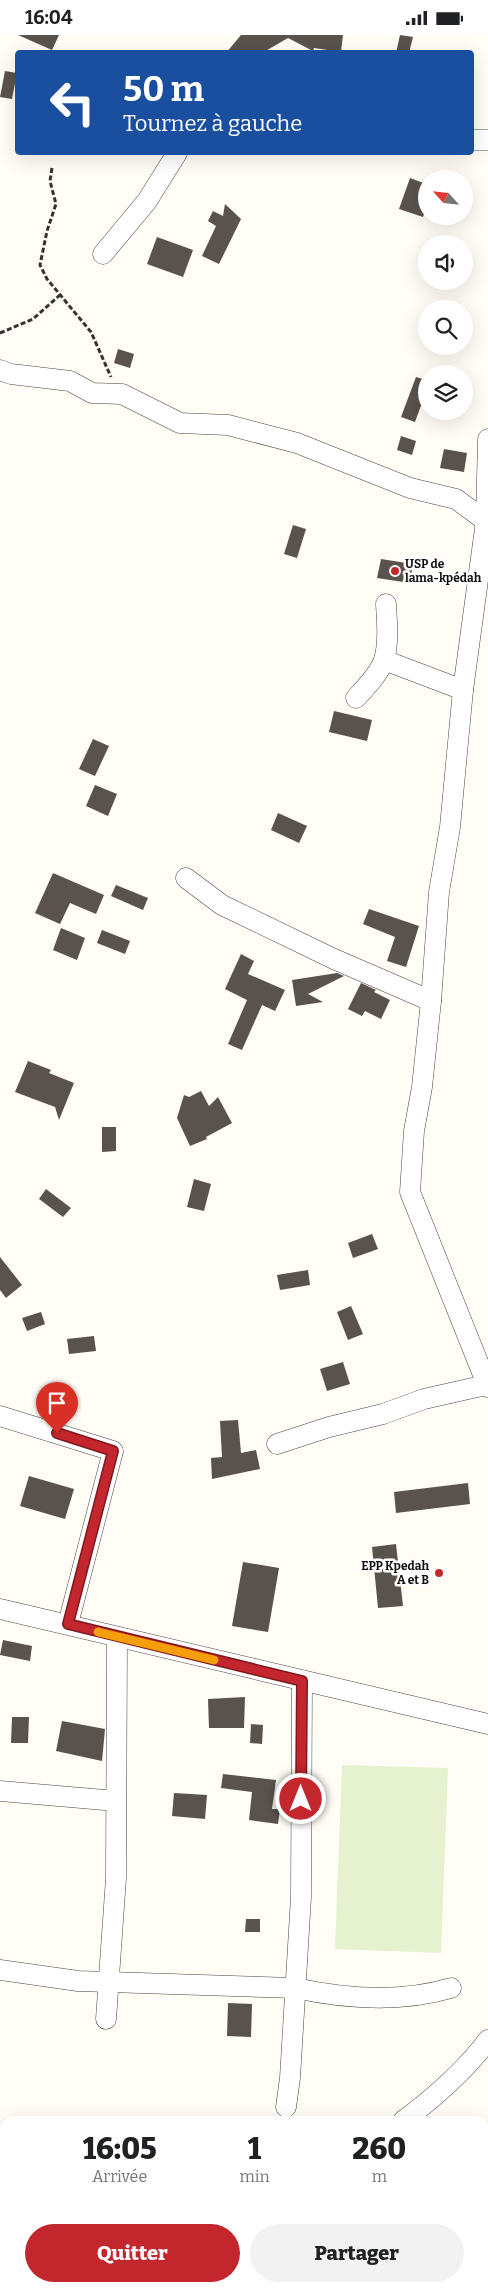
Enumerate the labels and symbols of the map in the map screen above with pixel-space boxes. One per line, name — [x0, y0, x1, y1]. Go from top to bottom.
north arrow — [418, 170, 472, 225]
place label: USP de lama-kpédah — [405, 557, 482, 585]
marker: USP de lama-kpédah — [389, 565, 401, 577]
pin — [36, 1382, 78, 1433]
place label: EPP Kpedah A et B — [361, 1559, 429, 1587]
marker: EPP Kpedah A et B — [433, 1567, 445, 1579]
position arrow — [274, 1772, 326, 1824]

